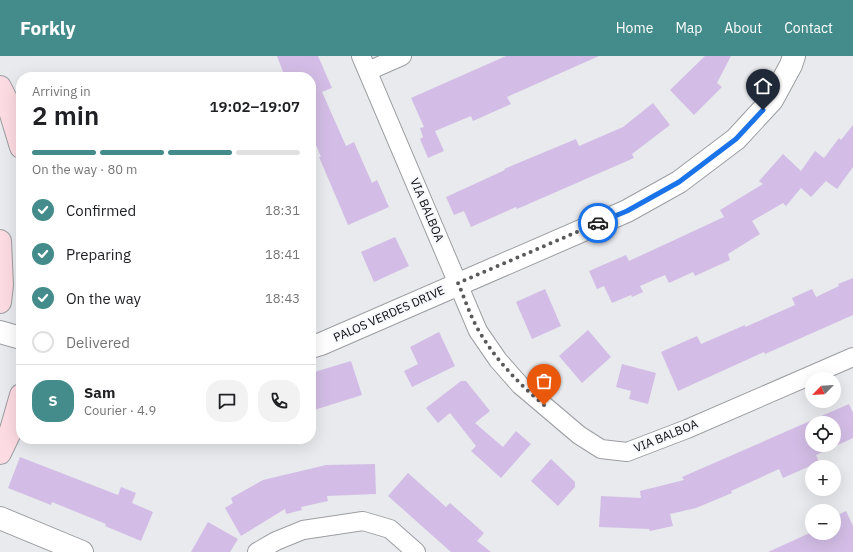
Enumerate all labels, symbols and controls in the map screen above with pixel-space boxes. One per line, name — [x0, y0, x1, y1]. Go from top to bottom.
text: Forkly — [20, 16, 76, 40]
text: Home — [616, 19, 653, 37]
text: Map — [675, 19, 702, 37]
text: About — [724, 19, 762, 37]
text: Contact — [784, 19, 833, 37]
pin — [746, 69, 780, 110]
icon: home — [752, 75, 774, 97]
text: Arriving in — [32, 83, 91, 100]
text: 19:02–19:07 — [210, 97, 300, 116]
text: 2 min — [32, 98, 99, 132]
text: On the way · 80 m — [32, 161, 137, 178]
street label: VIA BALBOA — [407, 176, 448, 244]
icon: check — [32, 199, 54, 221]
text: Confirmed — [66, 201, 136, 220]
text: 18:31 — [265, 202, 300, 219]
courier — [578, 203, 618, 243]
icon: car — [587, 212, 609, 234]
icon: check — [32, 243, 54, 265]
text: Preparing — [66, 245, 131, 264]
text: 18:41 — [265, 246, 300, 263]
street label: PALOS VERDES DRIVE — [331, 282, 447, 345]
icon: check — [32, 287, 54, 309]
text: On the way — [66, 289, 141, 308]
text: 18:43 — [265, 290, 300, 307]
text: Delivered — [66, 333, 130, 352]
pin — [527, 364, 561, 405]
icon: bag — [533, 370, 555, 392]
north arrow — [805, 372, 841, 408]
map controls — [805, 372, 841, 540]
button: chat — [206, 380, 248, 422]
button: phone — [258, 380, 300, 422]
text: Sam — [84, 383, 115, 402]
text: S — [48, 391, 58, 410]
text: Courier · 4.9 — [84, 402, 156, 419]
street label: VIA BALBOA — [632, 416, 700, 455]
button: locate — [805, 416, 841, 452]
button: + — [805, 460, 841, 496]
button: − — [805, 504, 841, 540]

